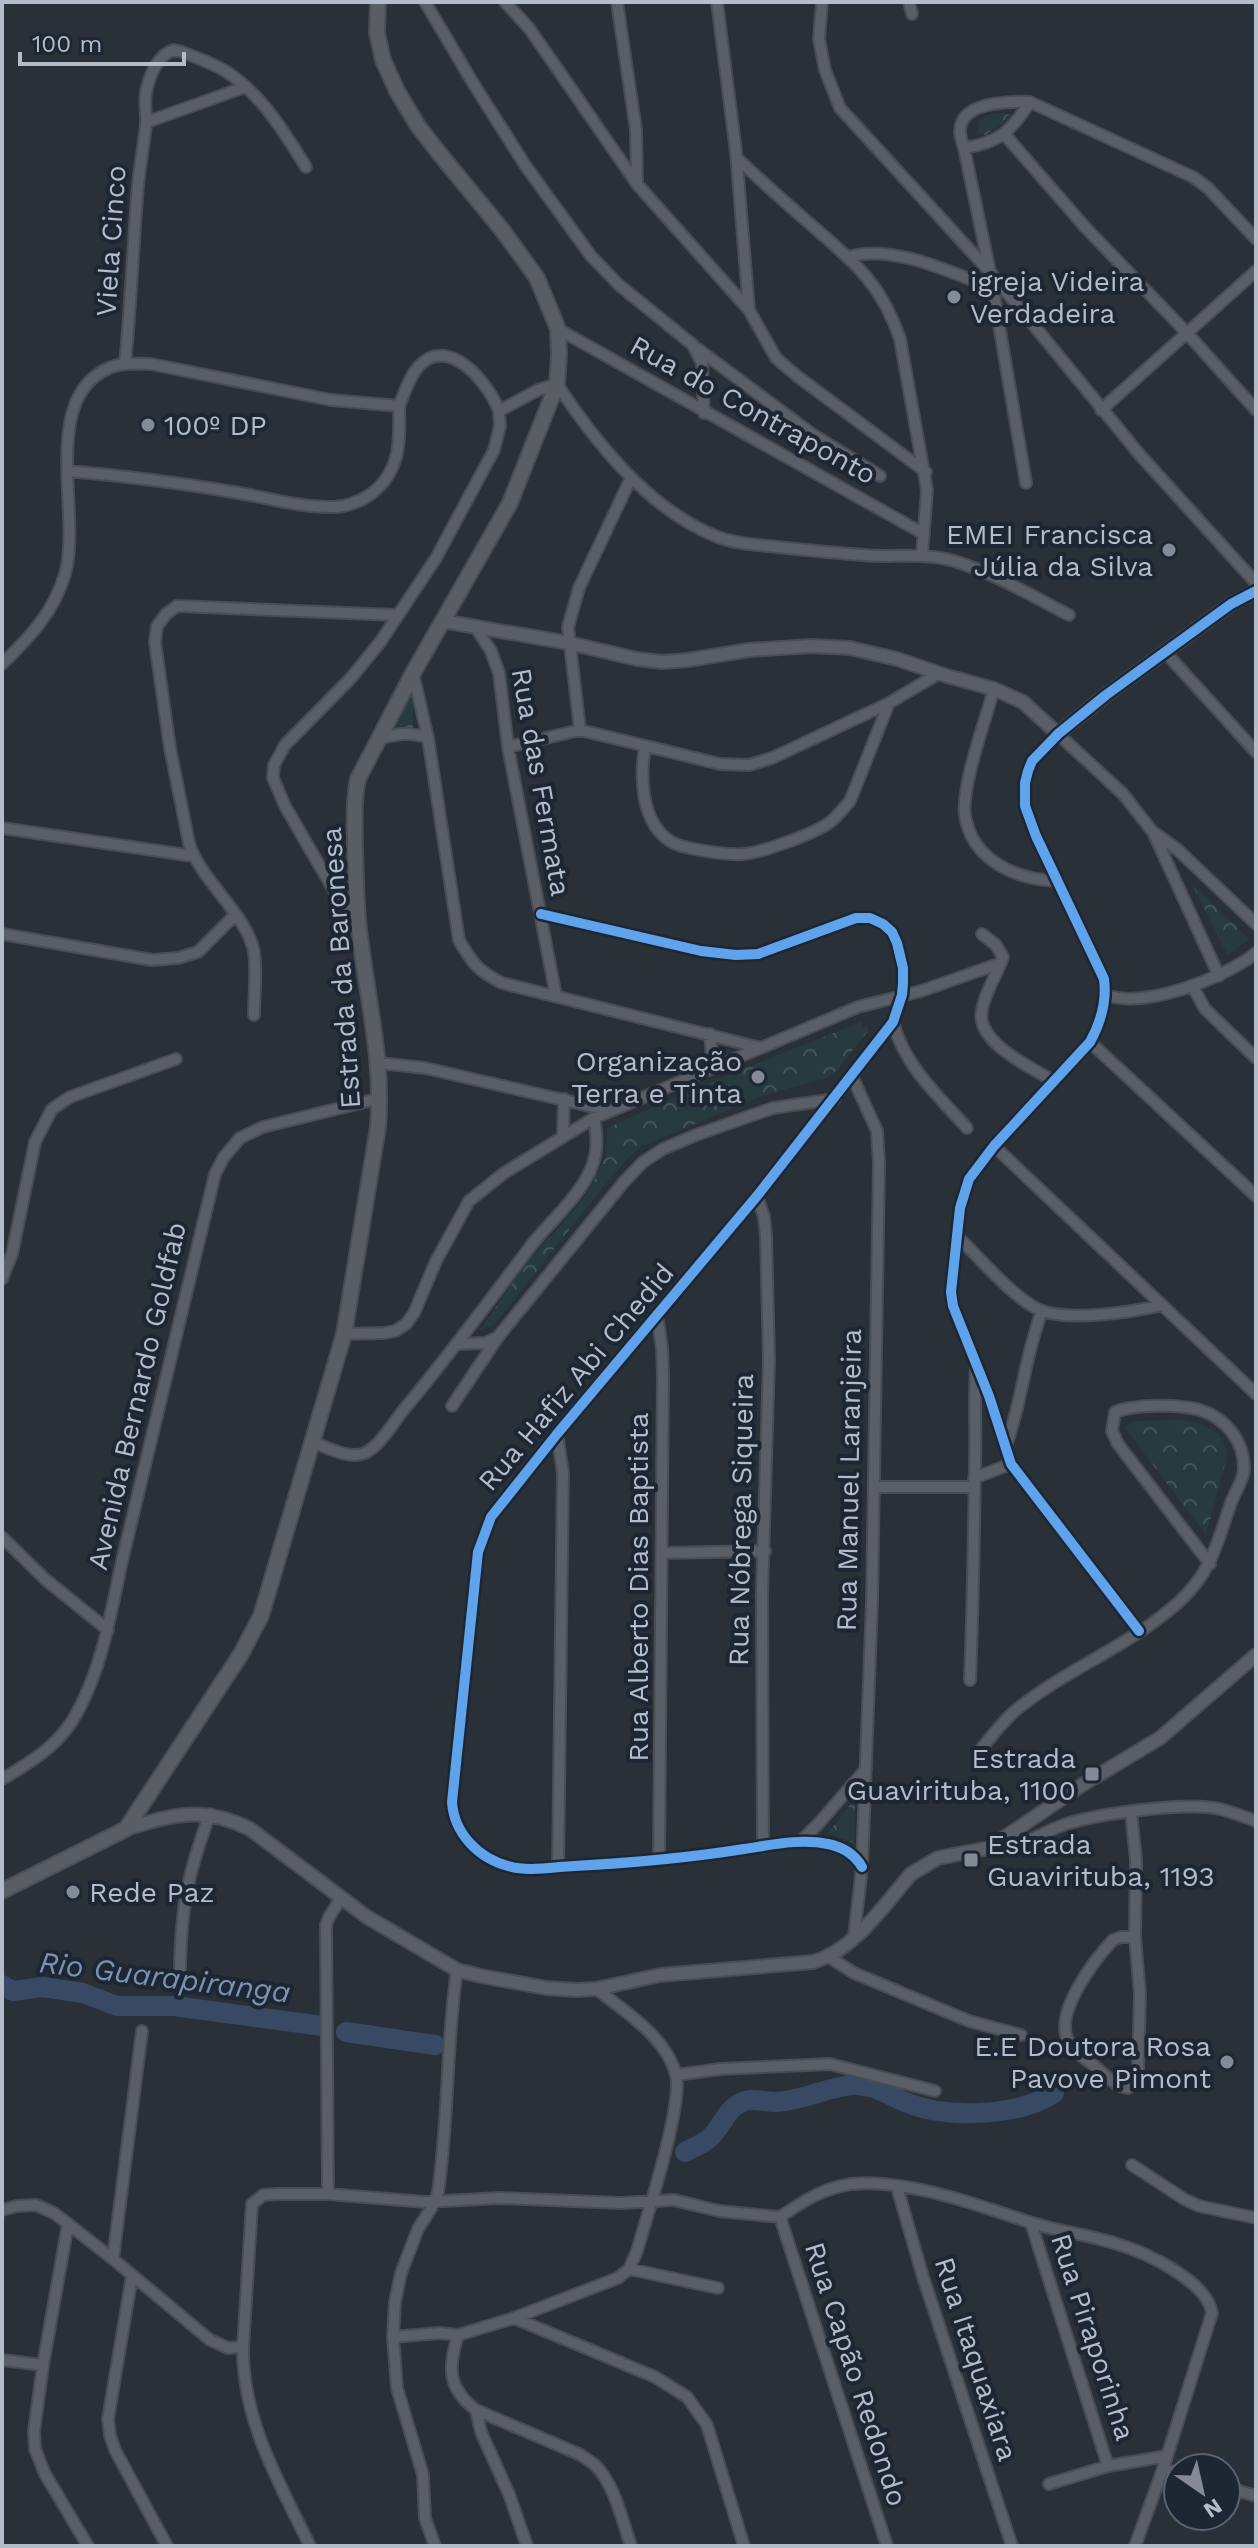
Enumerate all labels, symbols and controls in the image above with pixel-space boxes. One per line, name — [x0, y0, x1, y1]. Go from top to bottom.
scale bar — [20, 16, 184, 66]
text: 100 m — [32, 30, 102, 58]
street label: Viela Cinco — [89, 164, 133, 318]
place label: igreja Videira Verdadeira — [970, 265, 1145, 330]
marker: igreja Videira Verdadeira — [945, 288, 963, 306]
street label: Rua do Contraponto — [624, 329, 882, 491]
place label: 100º DP — [164, 409, 267, 442]
marker: 100º DP — [139, 416, 157, 434]
place label: EMEI Francisca Júlia da Silva — [946, 518, 1153, 583]
marker: EMEI Francisca Júlia da Silva — [1160, 541, 1178, 559]
street label: Rua das Fermata — [505, 666, 577, 899]
street label: Estrada da Baronesa — [315, 826, 367, 1110]
place label: Organização Terra e Tinta — [571, 1045, 742, 1110]
marker: Organização Terra e Tinta — [749, 1068, 767, 1086]
street label: Avenida Bernardo Goldfab — [81, 1219, 193, 1573]
street label: Rua Hafiz Abi Chedid — [471, 1257, 681, 1497]
street label: Rua Manuel Laranjeira — [830, 1328, 868, 1632]
street label: Rua Nóbrega Siqueira — [722, 1373, 760, 1666]
street label: Rua Alberto Dias Baptista — [622, 1412, 655, 1762]
place label: Estrada Guavirituba, 1100 — [847, 1742, 1076, 1807]
marker: Estrada Guavirituba, 1100 — [1083, 1765, 1101, 1783]
place label: Estrada Guavirituba, 1193 — [987, 1828, 1215, 1893]
marker: Estrada Guavirituba, 1193 — [962, 1851, 980, 1869]
place label: Rede Paz — [89, 1876, 214, 1909]
marker: Rede Paz — [64, 1883, 82, 1901]
water label: Rio Guarapiranga — [37, 1944, 293, 2010]
place label: E.E Doutora Rosa Pavove Pimont — [974, 2030, 1211, 2095]
marker: E.E Doutora Rosa Pavove Pimont — [1218, 2053, 1236, 2071]
street label: Rua Piraporinha — [1044, 2229, 1142, 2445]
street label: Rua Capão Redondo — [798, 2238, 914, 2510]
street label: Rua Itaquaxiara — [928, 2253, 1024, 2465]
north arrow — [1162, 2452, 1242, 2532]
text: N — [1199, 2493, 1227, 2523]

